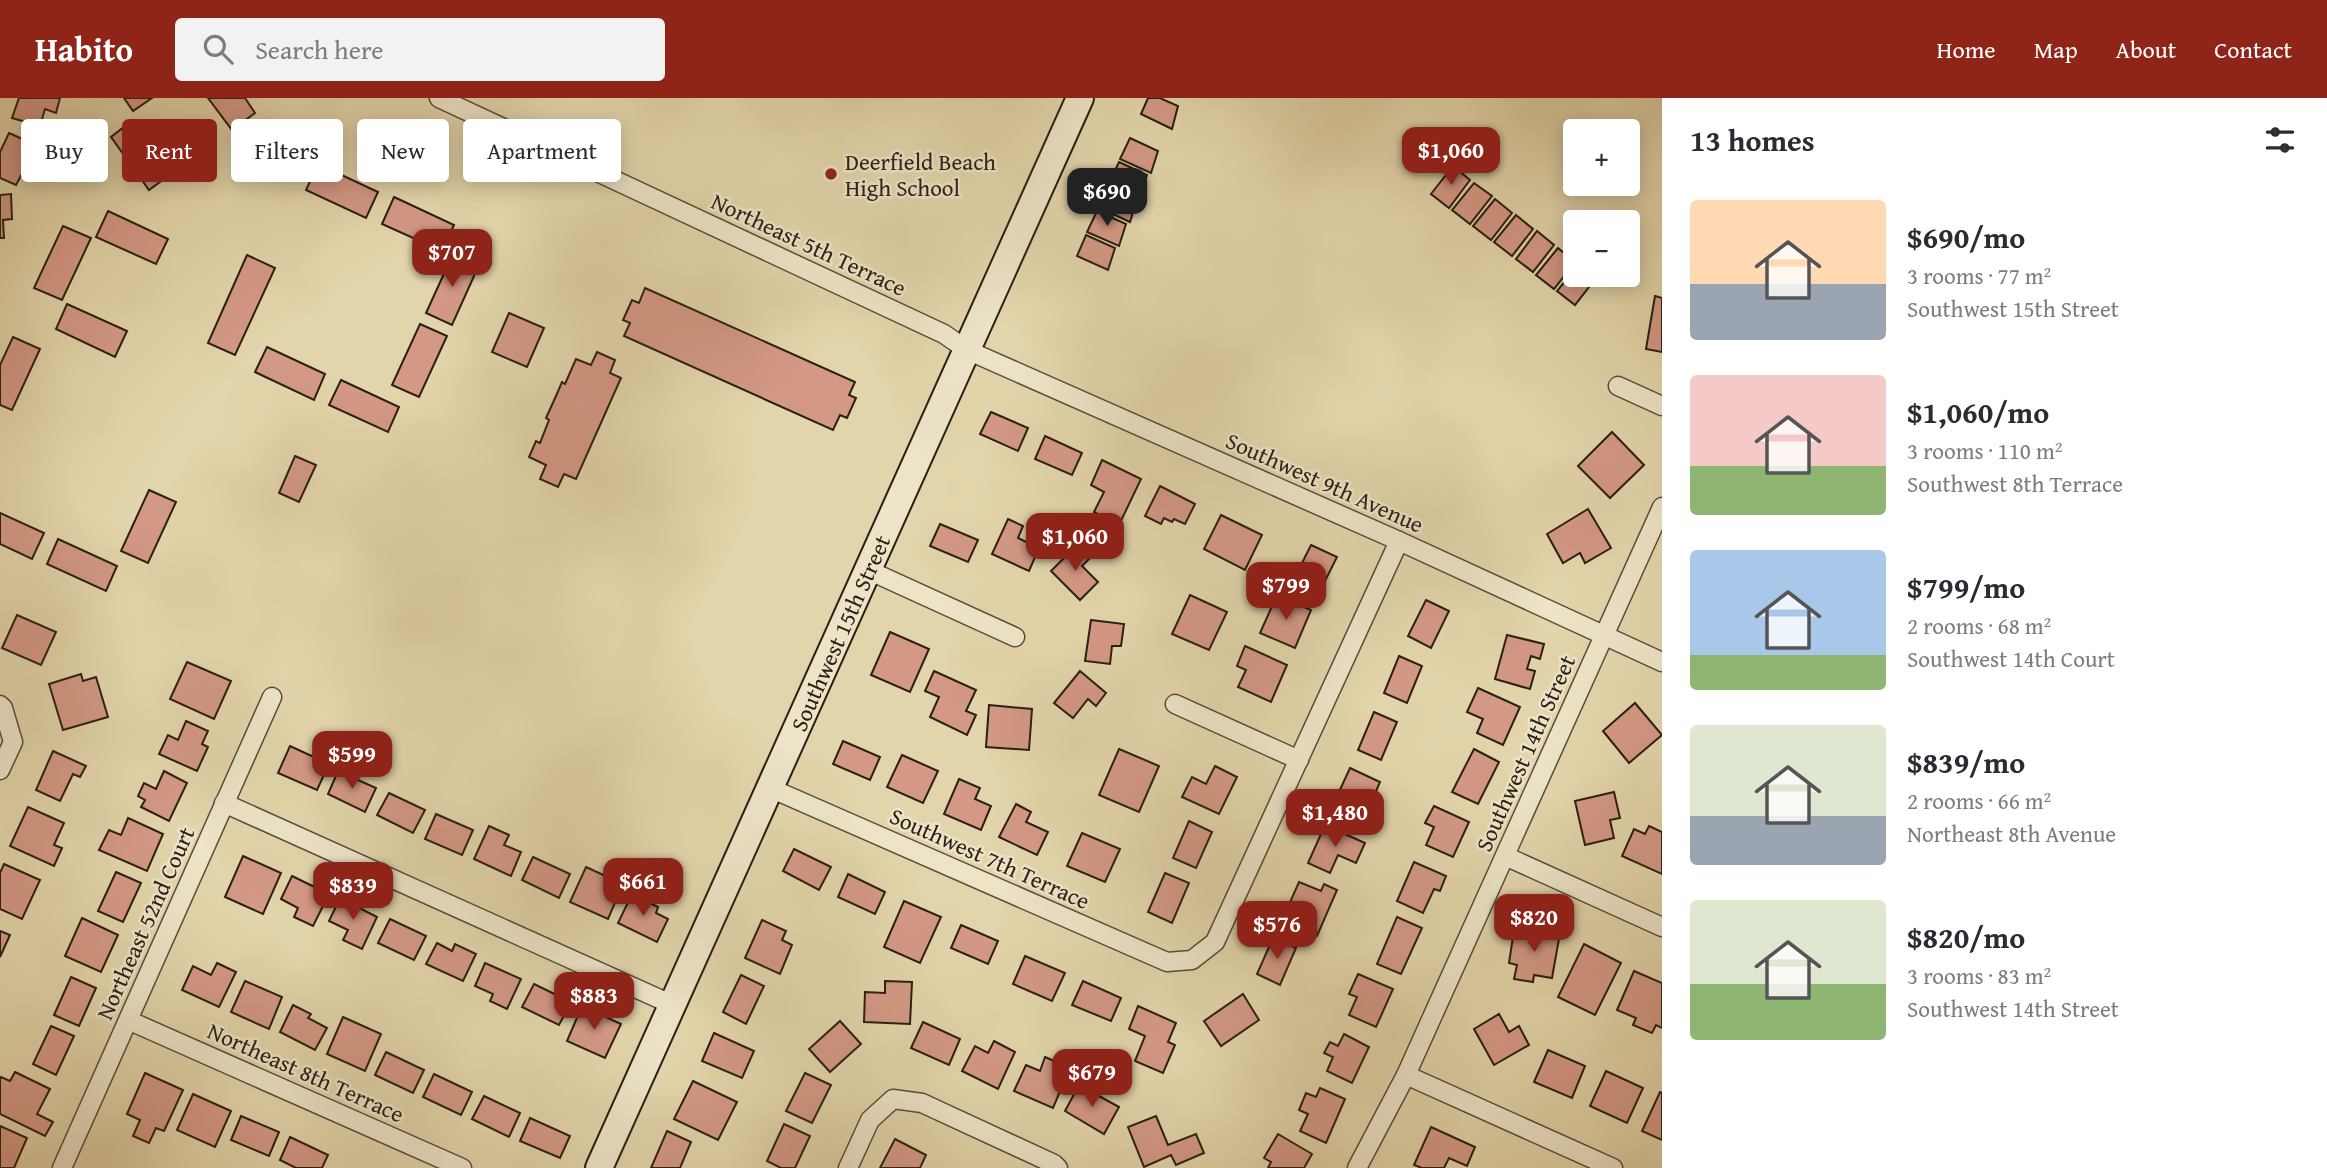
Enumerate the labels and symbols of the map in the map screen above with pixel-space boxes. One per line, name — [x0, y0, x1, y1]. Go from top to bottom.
pin: $1,060 — [1394, 127, 1508, 187]
place label: Deerfield Beach High School — [845, 145, 996, 204]
marker: Deerfield Beach High School — [823, 166, 839, 182]
pin: $690 — [1066, 169, 1148, 228]
street label: Northeast 5th Terrace — [706, 184, 912, 304]
pin: $707 — [411, 230, 493, 289]
street label: Southwest 9th Avenue — [1221, 424, 1429, 540]
pin: $1,060 — [1018, 514, 1132, 573]
street label: Southwest 15th Street — [782, 530, 898, 736]
pin: $799 — [1245, 562, 1327, 622]
street label: Southwest 14th Street — [1467, 650, 1583, 856]
pin: $599 — [311, 732, 393, 791]
pin: $1,480 — [1278, 790, 1392, 849]
street label: Southwest 7th Terrace — [885, 799, 1095, 917]
street label: Northeast 52nd Court — [88, 821, 202, 1025]
pin: $661 — [602, 858, 684, 918]
pin: $839 — [312, 862, 394, 922]
pin: $820 — [1493, 894, 1575, 954]
pin: $576 — [1236, 902, 1318, 961]
pin: $883 — [553, 972, 635, 1032]
street label: Northeast 8th Terrace — [203, 1014, 409, 1130]
pin: $679 — [1051, 1049, 1133, 1109]

